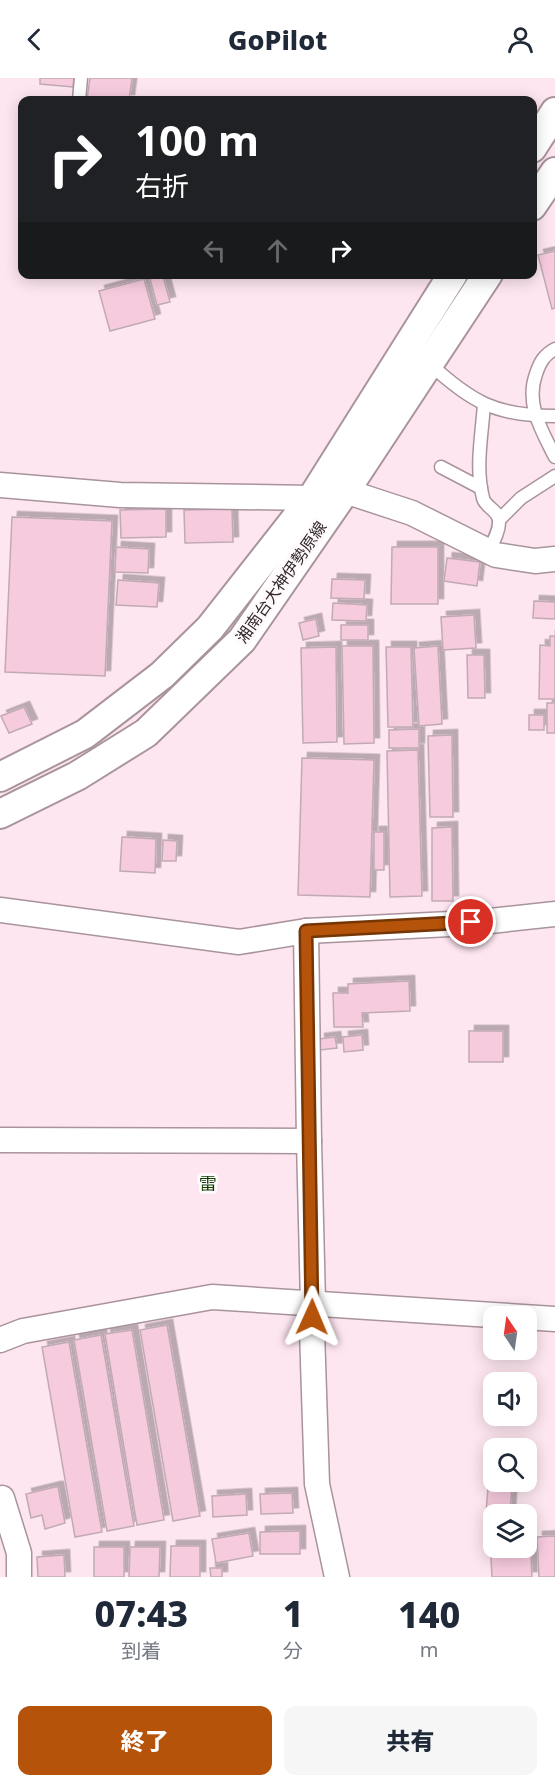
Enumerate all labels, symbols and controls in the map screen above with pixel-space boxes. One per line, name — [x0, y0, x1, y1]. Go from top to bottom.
text: GoPilot — [228, 21, 327, 58]
icon: back — [18, 23, 51, 56]
icon: person — [504, 23, 537, 56]
text: 100 m — [135, 111, 259, 168]
icon: right — [36, 120, 114, 198]
text: 右折 — [135, 167, 189, 204]
icon: left — [198, 234, 231, 267]
icon: ahead — [261, 234, 294, 267]
icon: right — [324, 234, 357, 267]
street label: 湘南台大神伊勢原線 — [231, 517, 331, 647]
pin — [445, 896, 496, 947]
icon: arrive — [454, 905, 487, 938]
district label: 雷 — [199, 1171, 217, 1195]
position arrow — [280, 1285, 344, 1349]
north arrow — [483, 1306, 537, 1360]
map controls — [483, 1306, 537, 1558]
button: sound — [483, 1372, 537, 1426]
button: search — [483, 1438, 537, 1492]
button: layers — [483, 1504, 537, 1558]
text: 07:43 — [95, 1589, 188, 1638]
text: 1 — [283, 1589, 303, 1638]
text: 140 — [398, 1590, 460, 1639]
text: m — [420, 1636, 439, 1663]
text: 到着 — [121, 1637, 161, 1664]
text: 分 — [283, 1637, 303, 1664]
button: 終了 — [18, 1706, 272, 1775]
button: 共有 — [284, 1706, 537, 1775]

